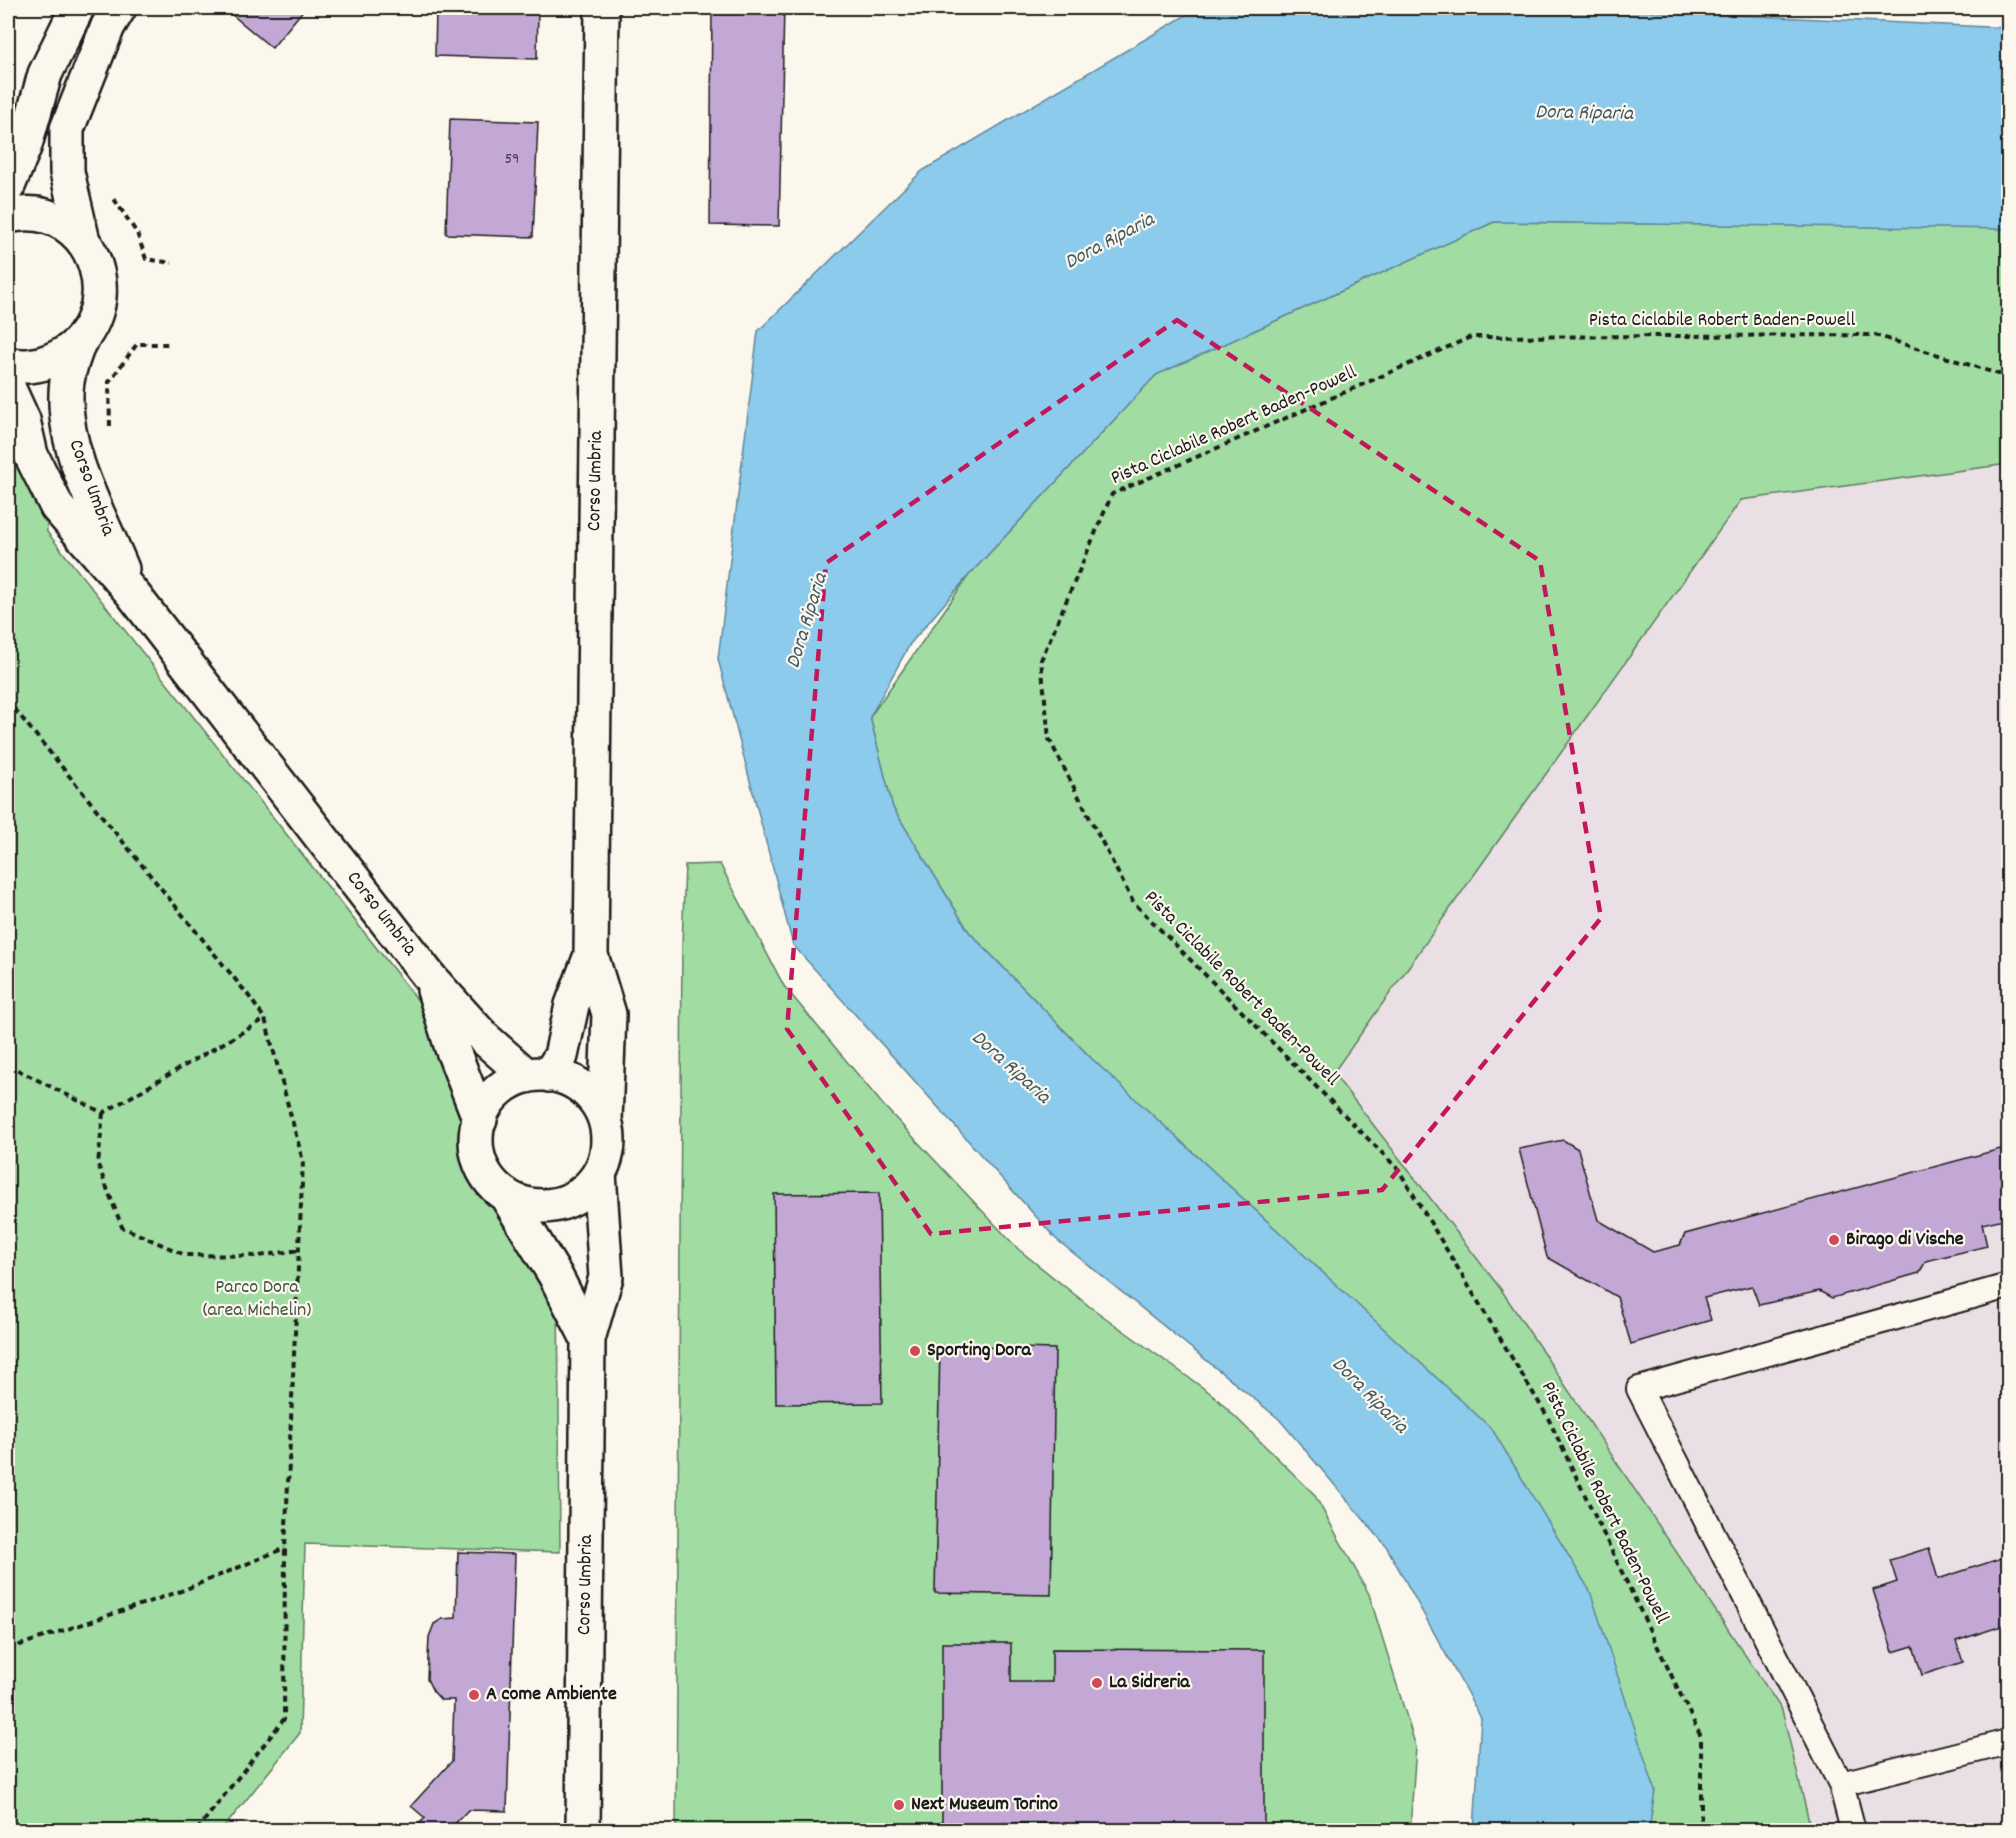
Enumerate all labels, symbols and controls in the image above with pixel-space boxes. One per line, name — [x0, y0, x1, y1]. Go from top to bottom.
water label: Dora Riparia — [1535, 98, 1634, 130]
house number: 59 — [505, 148, 519, 171]
water label: Dora Riparia — [1060, 205, 1161, 278]
street label: Pista Ciclabile Robert Baden-Powell — [1589, 307, 1855, 335]
street label: Pista Ciclabile Robert Baden-Powell — [1107, 359, 1362, 493]
street label: Corso Umbria — [581, 430, 611, 532]
street label: Corso Umbria — [61, 436, 122, 541]
water label: Dora Riparia — [779, 569, 837, 672]
street label: Corso Umbria — [339, 866, 423, 963]
street label: Pista Ciclabile Robert Baden-Powell — [1137, 885, 1345, 1093]
water label: Dora Riparia — [964, 1024, 1057, 1113]
place label: Birago di Vische — [1846, 1226, 1964, 1254]
marker: Birago di Vische — [1827, 1233, 1841, 1247]
park label: Parco Dora (area Michelin) — [203, 1274, 311, 1325]
place label: Sporting Dora — [927, 1337, 1032, 1365]
marker: Sporting Dora — [908, 1344, 922, 1358]
water label: Dora Riparia — [1324, 1351, 1415, 1442]
street label: Pista Ciclabile Robert Baden-Powell — [1533, 1377, 1675, 1629]
street label: Corso Umbria — [571, 1534, 601, 1636]
place label: La Sidreria — [1109, 1669, 1190, 1697]
marker: La Sidreria — [1090, 1676, 1104, 1690]
place label: A come Ambiente — [486, 1681, 617, 1709]
marker: A come Ambiente — [467, 1688, 481, 1702]
place label: Next Museum Torino — [911, 1791, 1058, 1819]
marker: Next Museum Torino — [892, 1798, 906, 1812]

